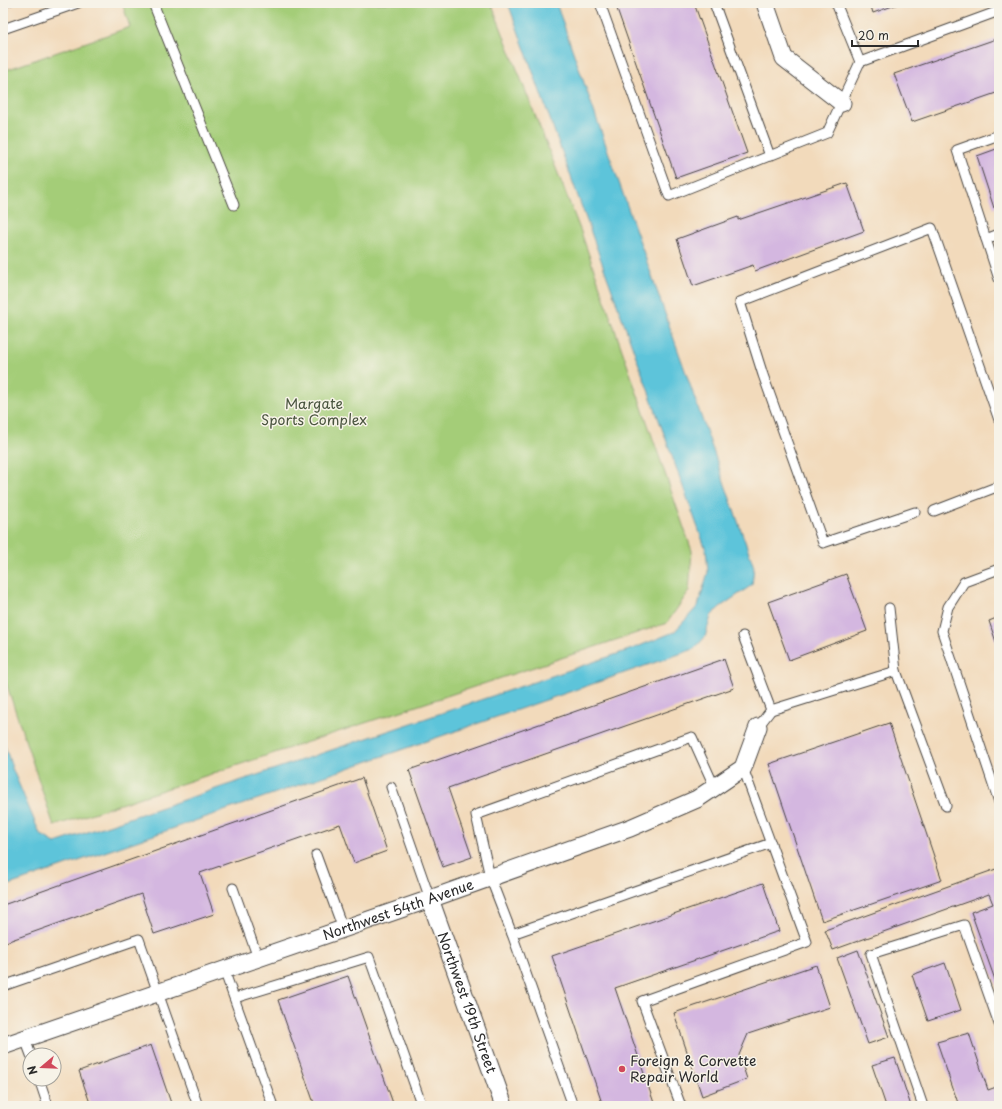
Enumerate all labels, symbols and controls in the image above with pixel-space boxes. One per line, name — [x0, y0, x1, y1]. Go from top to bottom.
scale bar — [852, 22, 918, 48]
text: 20 m — [858, 26, 889, 44]
park label: Margate Sports Complex — [261, 393, 367, 430]
street label: Northwest 54th Avenue — [320, 873, 477, 945]
street label: Northwest 19th Street — [433, 929, 503, 1076]
north arrow — [22, 1047, 62, 1087]
place label: Foreign & Corvette Repair World — [630, 1050, 756, 1087]
text: N — [23, 1063, 42, 1077]
marker: Foreign & Corvette Repair World — [617, 1064, 627, 1074]

